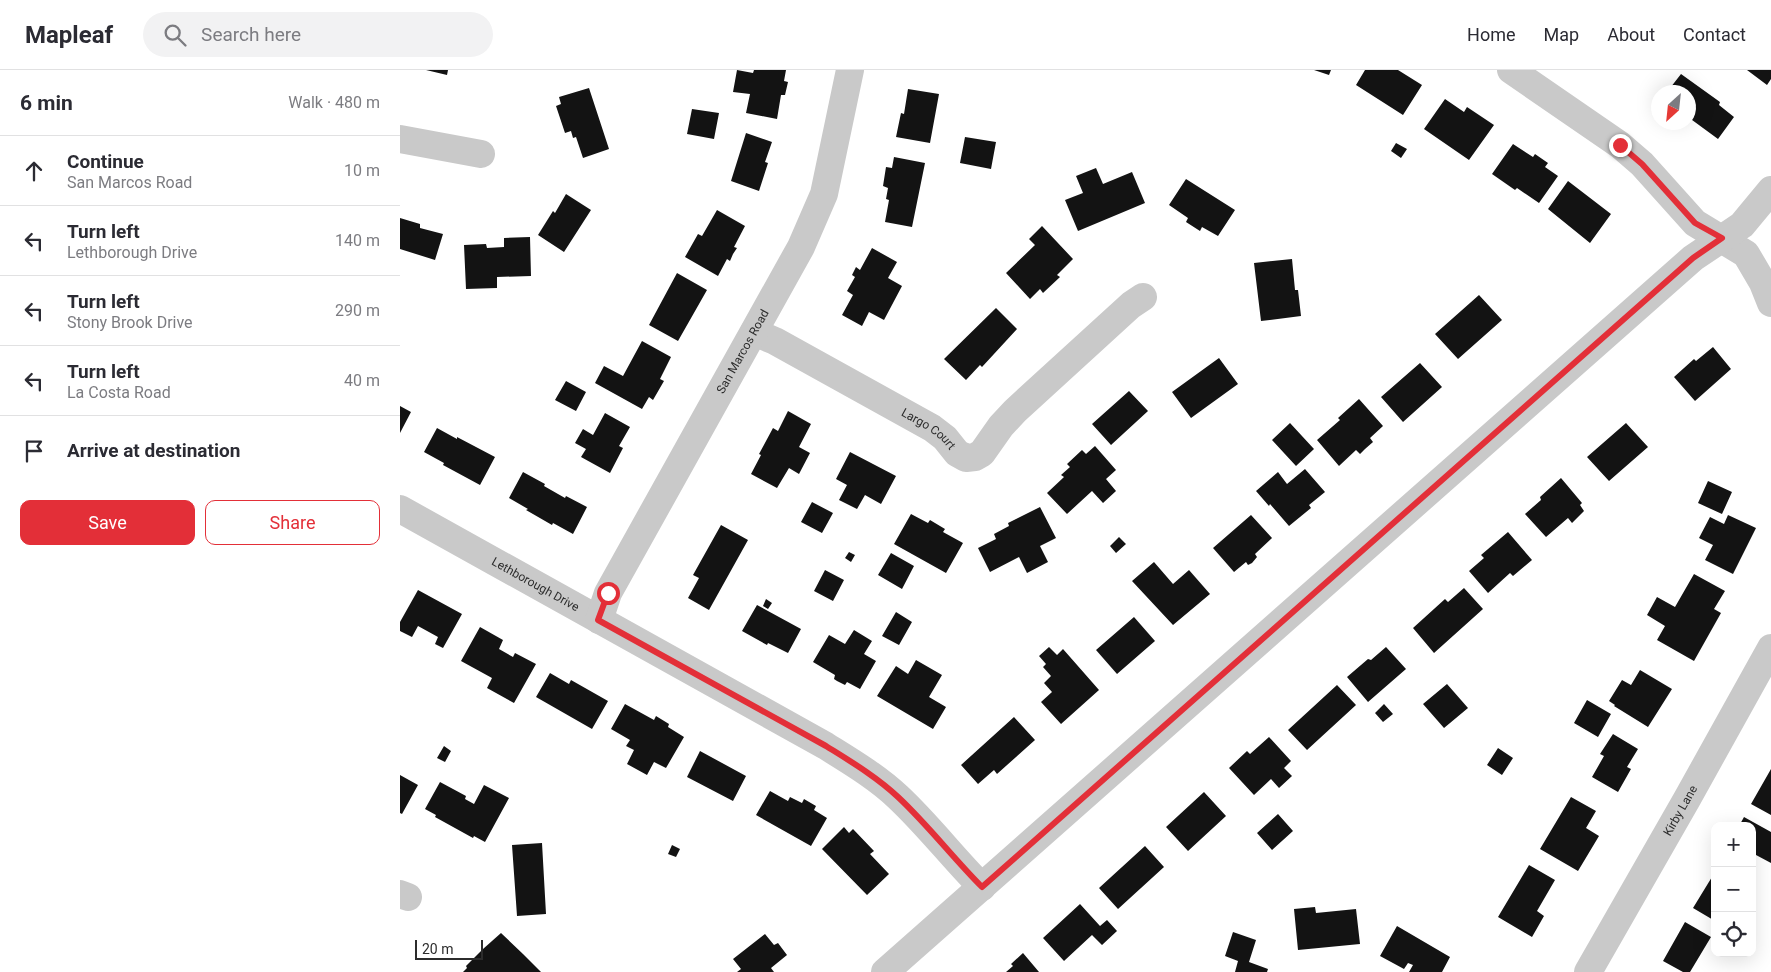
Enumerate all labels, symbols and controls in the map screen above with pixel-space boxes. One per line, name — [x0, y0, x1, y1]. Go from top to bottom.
search box — [143, 12, 493, 57]
text: Mapleaf — [25, 21, 113, 49]
icon: search — [161, 21, 189, 49]
text: Search here — [201, 23, 301, 46]
text: Home — [1467, 24, 1516, 45]
text: Map — [1544, 24, 1579, 45]
text: About — [1607, 24, 1655, 45]
text: Contact — [1683, 24, 1746, 45]
north arrow — [1651, 85, 1696, 130]
text: 6 min — [20, 91, 73, 115]
text: Walk · 480 m — [288, 93, 380, 112]
route end — [1609, 134, 1632, 157]
text: Continue — [67, 150, 144, 173]
icon: ahead — [20, 157, 48, 185]
text: 10 m — [344, 161, 380, 180]
text: San Marcos Road — [67, 173, 192, 192]
text: Turn left — [67, 220, 140, 243]
icon: left — [20, 227, 48, 255]
text: 140 m — [335, 231, 380, 250]
text: Lethborough Drive — [67, 243, 197, 262]
text: Turn left — [67, 290, 140, 313]
icon: left — [20, 297, 48, 325]
text: 290 m — [335, 301, 380, 320]
street label: San Marcos Road — [714, 307, 772, 396]
text: Stony Brook Drive — [67, 313, 193, 332]
text: Turn left — [67, 360, 140, 383]
icon: left — [20, 367, 48, 395]
text: 40 m — [344, 371, 380, 390]
text: La Costa Road — [67, 383, 171, 402]
street label: Largo Court — [899, 405, 959, 452]
icon: arrive — [20, 437, 48, 465]
text: Arrive at destination — [67, 439, 240, 462]
button: Save — [20, 500, 195, 545]
button: Share — [205, 500, 380, 545]
street label: Lethborough Drive — [489, 554, 582, 614]
route start — [597, 582, 620, 605]
street label: Kirby Lane — [1660, 783, 1700, 838]
map controls — [1711, 822, 1756, 957]
button: + — [1711, 822, 1756, 867]
button: − — [1711, 867, 1756, 912]
button: locate — [1711, 912, 1756, 957]
scale bar — [415, 937, 482, 960]
text: 20 m — [422, 941, 454, 957]

